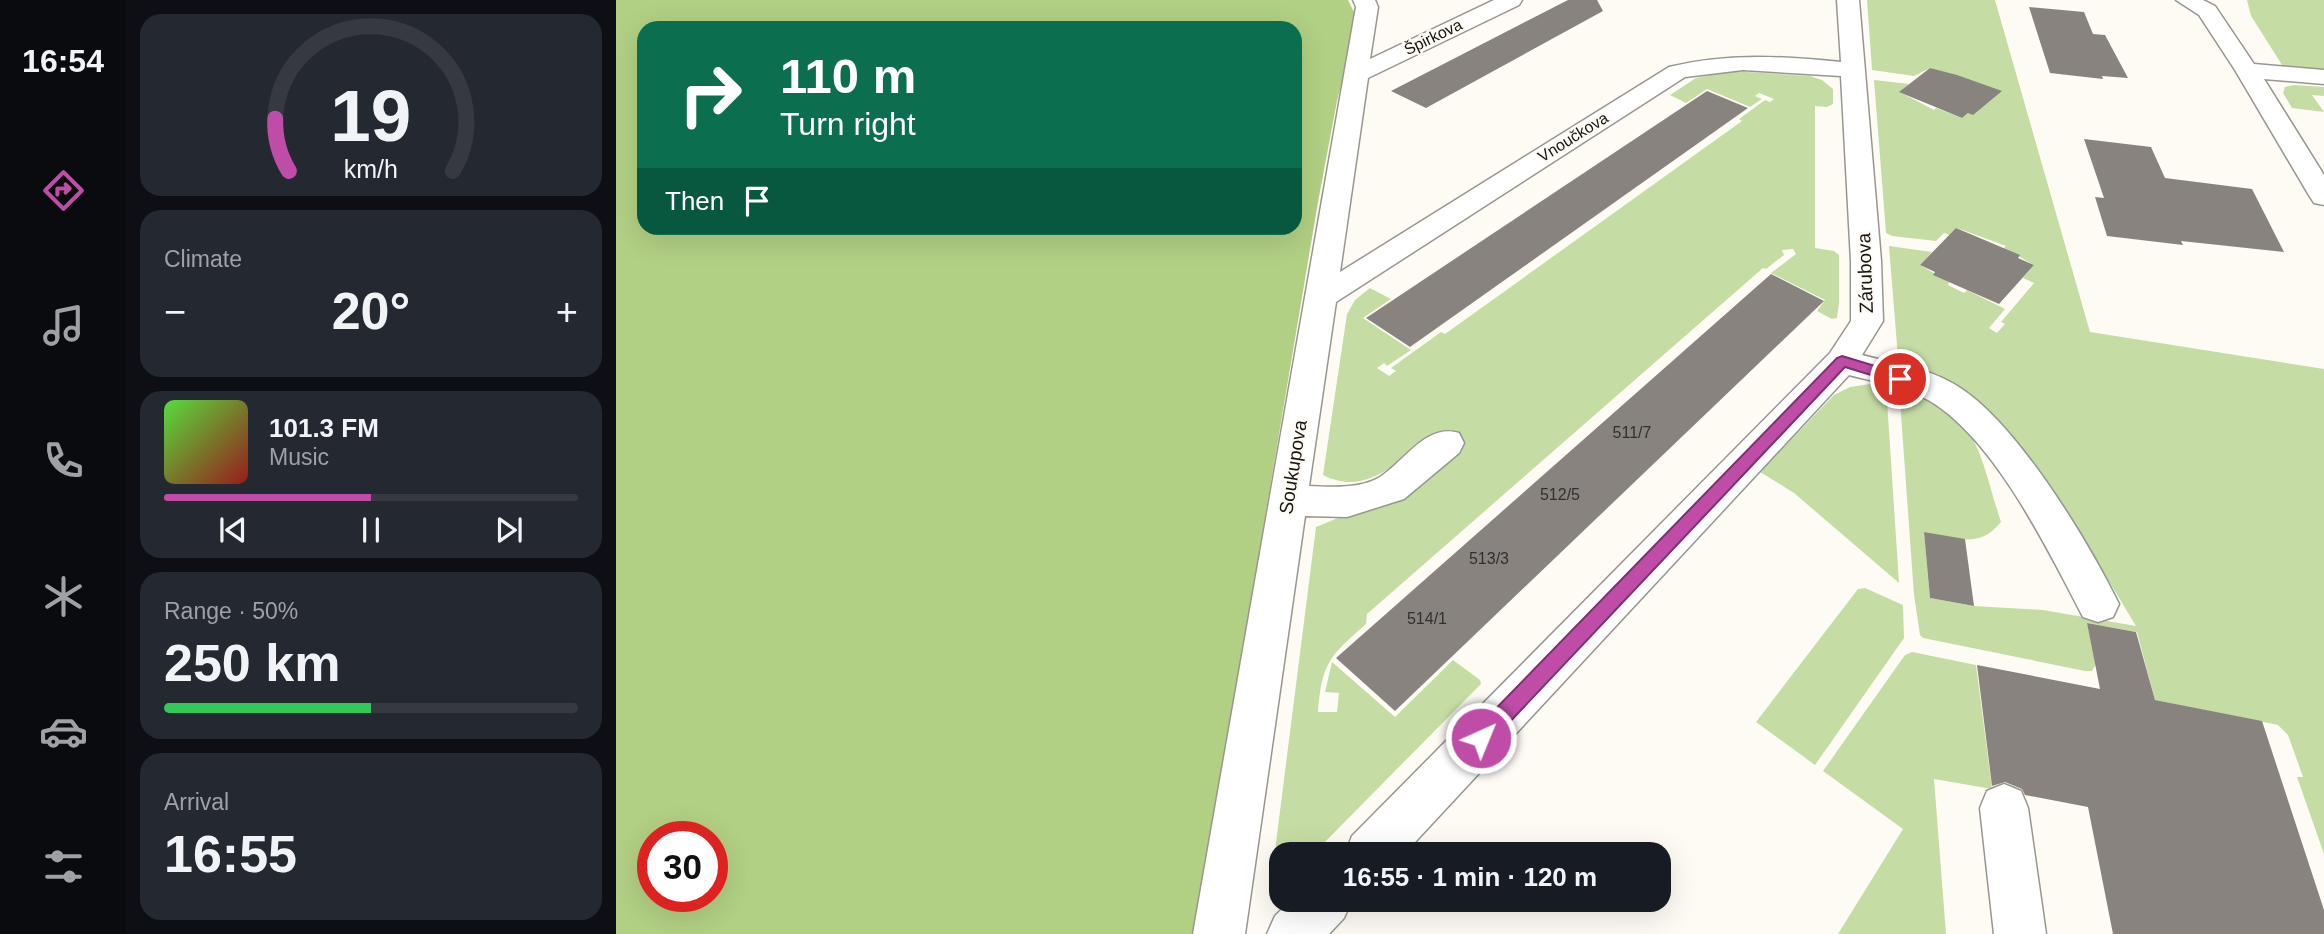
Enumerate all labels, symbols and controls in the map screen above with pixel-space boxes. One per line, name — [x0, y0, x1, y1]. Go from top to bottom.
street label: Špirkova — [1401, 15, 1465, 58]
text: 16:54 — [22, 43, 104, 79]
icon: right — [665, 49, 756, 140]
text: 110 m — [780, 49, 916, 103]
text: 19 — [331, 75, 411, 156]
text: Turn right — [780, 106, 916, 142]
street label: Vnoučkova — [1535, 109, 1611, 165]
text: km/h — [344, 155, 398, 183]
icon: directions — [39, 166, 88, 215]
icon: arrive — [738, 182, 776, 220]
text: Then — [665, 186, 724, 216]
street label: Zárubova — [1853, 232, 1877, 313]
text: Climate — [164, 246, 242, 272]
text: 20° — [332, 282, 410, 340]
text: − — [164, 291, 186, 333]
text: + — [556, 291, 578, 333]
icon: music — [39, 301, 88, 350]
pin — [1870, 349, 1930, 409]
icon: arrive — [1881, 360, 1919, 398]
text: 101.3 FM — [269, 413, 379, 443]
street label: Soukupova — [1275, 418, 1311, 516]
house number: 511/7 — [1613, 424, 1652, 441]
icon: phone — [39, 436, 88, 485]
text: Music — [269, 444, 329, 470]
house number: 512/5 — [1540, 486, 1580, 503]
icon: previous — [214, 511, 252, 549]
icon: pause — [352, 511, 390, 549]
icon: next — [490, 511, 528, 549]
house number: 513/3 — [1469, 550, 1509, 567]
icon: climate — [39, 572, 88, 621]
text: Range · 50% — [164, 598, 298, 624]
house number: 514/1 — [1407, 610, 1447, 627]
text: 250 km — [164, 634, 340, 692]
position arrow — [1444, 701, 1518, 775]
icon: car — [39, 707, 88, 756]
text: Arrival — [164, 789, 229, 815]
speed limit sign: 30 — [637, 821, 728, 912]
text: 16:55 — [164, 825, 297, 883]
icon: filters — [39, 842, 88, 891]
text: 16:55 · 1 min · 120 m — [1343, 862, 1597, 892]

